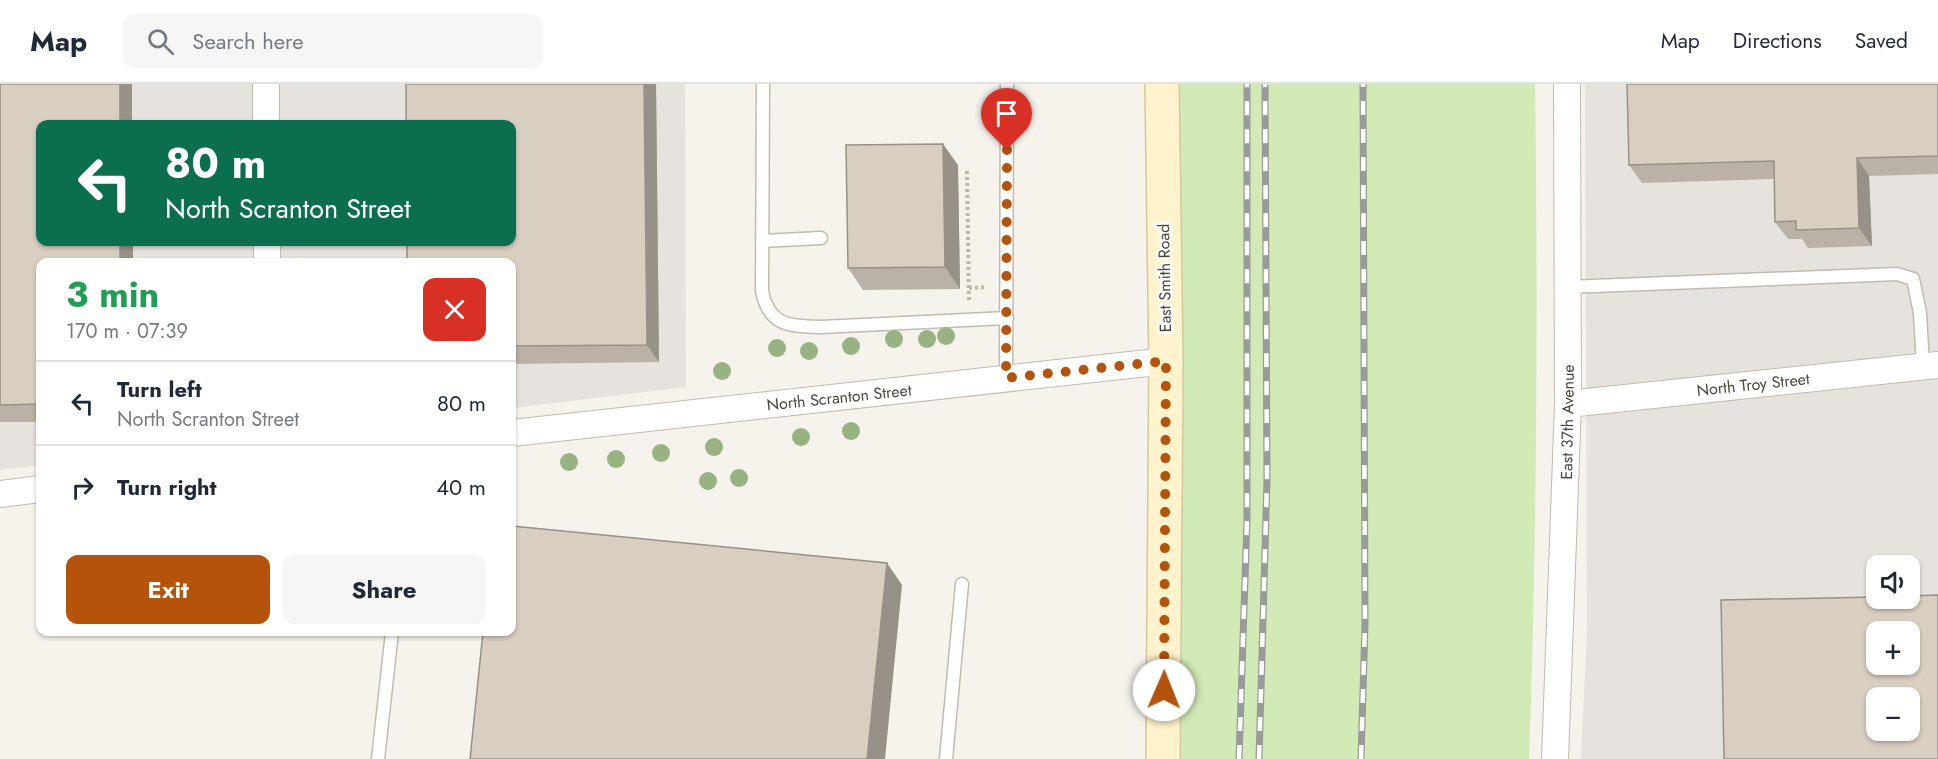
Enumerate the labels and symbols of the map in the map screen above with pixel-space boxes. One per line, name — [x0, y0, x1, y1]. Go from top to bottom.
pin — [981, 88, 1032, 150]
street label: East Smith Road — [1152, 224, 1177, 332]
street label: East 37th Avenue — [1555, 364, 1580, 480]
street label: North Troy Street — [1695, 367, 1811, 402]
street label: North Scranton Street — [765, 378, 913, 417]
position arrow — [1132, 658, 1196, 722]

